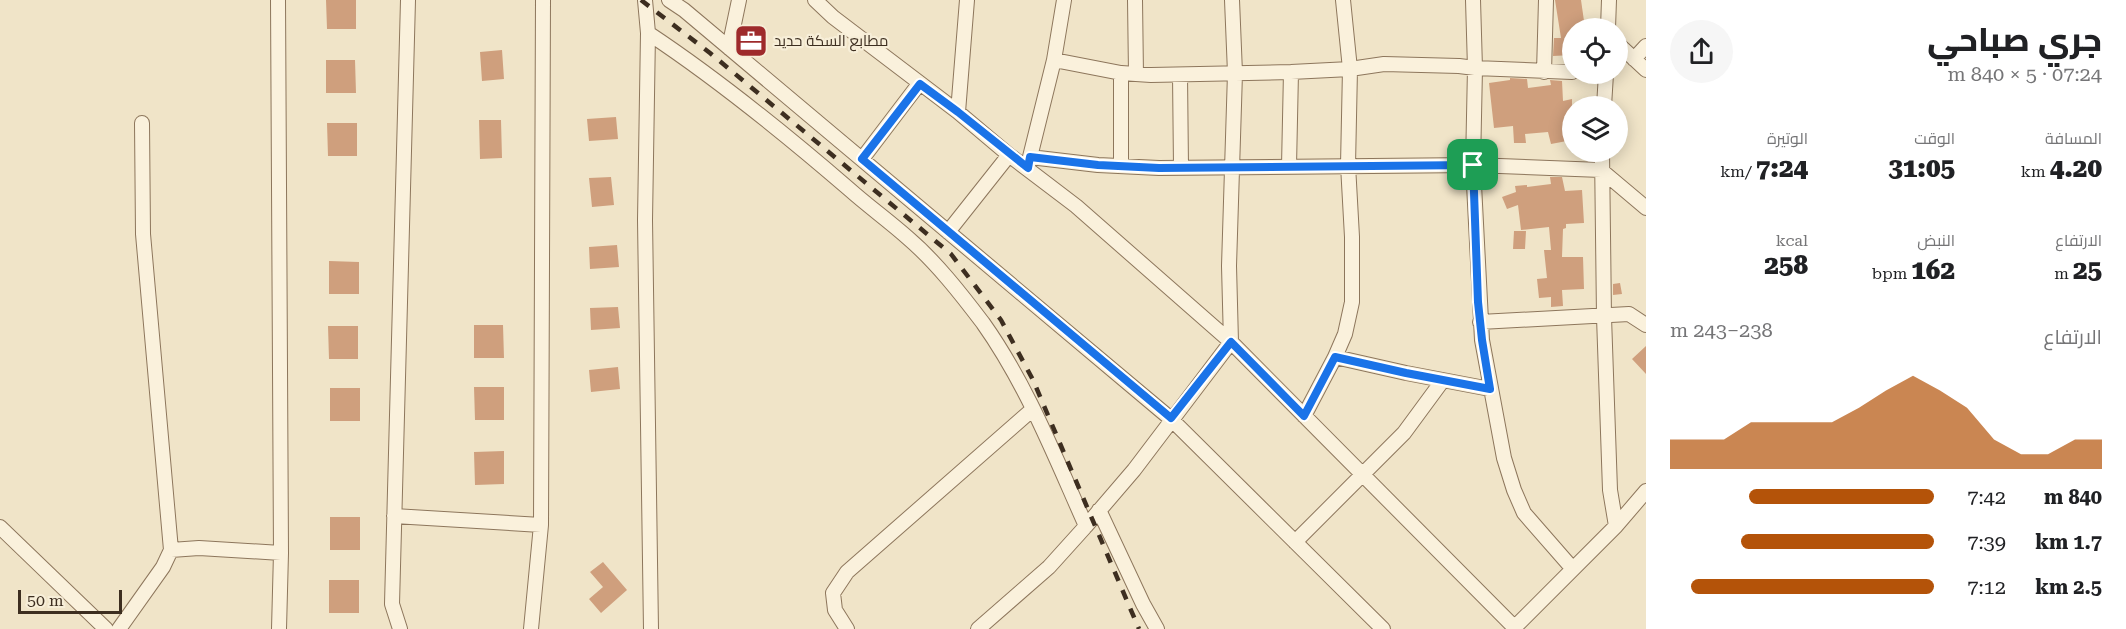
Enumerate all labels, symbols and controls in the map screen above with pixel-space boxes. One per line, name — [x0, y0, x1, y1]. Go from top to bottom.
map controls — [1562, 18, 1628, 162]
button: locate — [1562, 18, 1628, 84]
button: share — [1670, 20, 1733, 83]
text: جري صباحي — [1927, 20, 2102, 59]
office icon: مطابع السكة حديد — [733, 23, 769, 59]
place label: مطابع السكة حديد — [774, 32, 888, 52]
text: 07:24 · 5 × 840 m — [1947, 62, 2102, 86]
button: layers — [1562, 96, 1628, 162]
text: الوتيرة — [1767, 129, 1808, 148]
text: الوقت — [1914, 129, 1955, 148]
text: المسافة — [2045, 129, 2102, 148]
pin — [1447, 139, 1498, 190]
icon: arrive — [1456, 148, 1489, 181]
text: 7:24 — [1756, 153, 1808, 183]
text: 31:05 — [1888, 153, 1955, 183]
text: 4.20 — [2050, 153, 2102, 183]
text: /km — [1720, 162, 1756, 181]
text: km — [2021, 162, 2050, 181]
text: kcal — [1776, 231, 1808, 250]
text: النبض — [1917, 231, 1955, 250]
text: الارتفاع — [2055, 231, 2102, 250]
text: 258 — [1764, 250, 1808, 280]
text: 162 — [1911, 255, 1955, 285]
text: 25 — [2073, 255, 2102, 285]
text: bpm — [1872, 264, 1911, 283]
text: m — [2054, 264, 2073, 283]
text: 238–243 m — [1670, 318, 1773, 342]
text: الارتفاع — [2043, 325, 2102, 349]
text: 7:42 — [1967, 485, 2006, 509]
text: 840 m — [2044, 485, 2102, 509]
text: 7:39 — [1967, 530, 2006, 554]
text: 1.7 km — [2035, 530, 2102, 554]
text: 7:12 — [1967, 575, 2006, 599]
text: 2.5 km — [2035, 575, 2102, 599]
scale bar — [18, 587, 122, 614]
text: 50 m — [27, 591, 64, 610]

